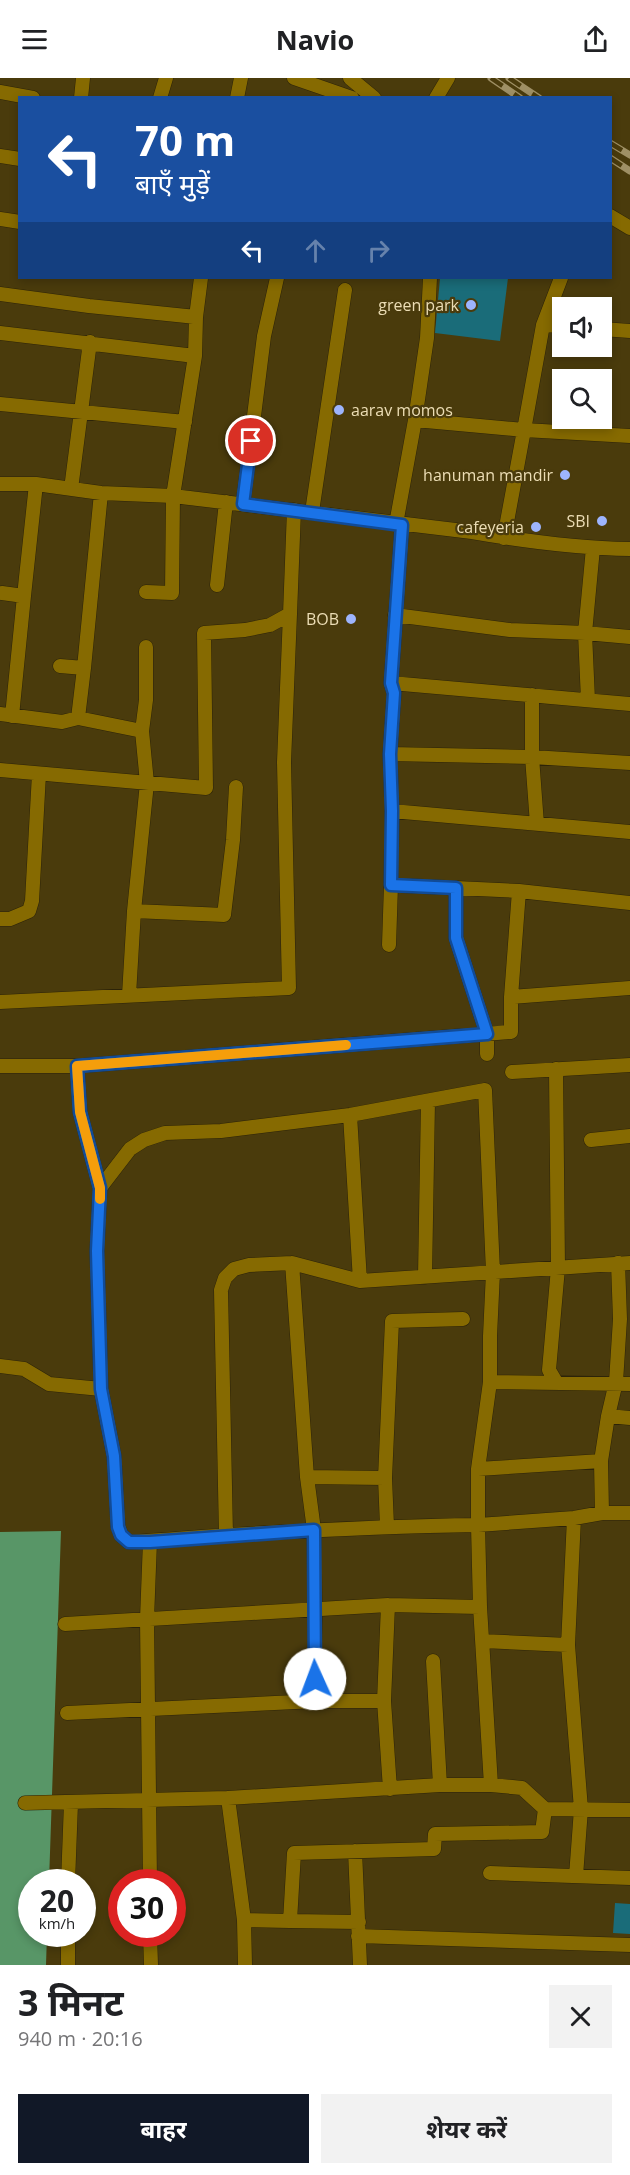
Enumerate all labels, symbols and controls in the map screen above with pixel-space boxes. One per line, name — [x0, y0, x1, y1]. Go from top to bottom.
text: Navio — [276, 21, 354, 58]
icon: menu — [18, 23, 51, 56]
icon: share — [579, 23, 612, 56]
text: 70 m — [135, 111, 235, 168]
icon: left — [36, 120, 114, 198]
text: बाएँ मुड़ें — [135, 165, 210, 202]
icon: left — [236, 234, 269, 267]
icon: ahead — [299, 234, 332, 267]
icon: right — [362, 234, 395, 267]
place label: green park — [378, 294, 460, 316]
map controls — [552, 297, 612, 429]
button: sound — [552, 297, 612, 357]
marker: green park — [464, 298, 478, 312]
button: search — [552, 369, 612, 429]
place label: aarav momos — [351, 399, 453, 421]
marker: aarav momos — [332, 403, 346, 417]
pin — [225, 415, 276, 466]
icon: arrive — [234, 424, 267, 457]
place label: hanuman mandir — [423, 464, 553, 486]
marker: hanuman mandir — [558, 468, 572, 482]
place label: SBI — [566, 510, 590, 532]
marker: SBI — [595, 514, 609, 528]
place label: cafeyeria — [457, 516, 524, 538]
marker: cafeyeria — [529, 520, 543, 534]
place label: BOB — [306, 608, 339, 630]
marker: BOB — [344, 612, 358, 626]
position arrow — [283, 1647, 347, 1711]
speed limit sign: 30 — [108, 1869, 186, 1947]
text: 20 — [40, 1880, 74, 1921]
text: km/h — [39, 1913, 75, 1933]
text: 3 मिनट — [18, 1978, 124, 2027]
button: close — [549, 1985, 612, 2048]
text: 940 m · 20:16 — [18, 2025, 143, 2052]
button: बाहर — [18, 2094, 309, 2163]
button: शेयर करें — [321, 2094, 612, 2163]

